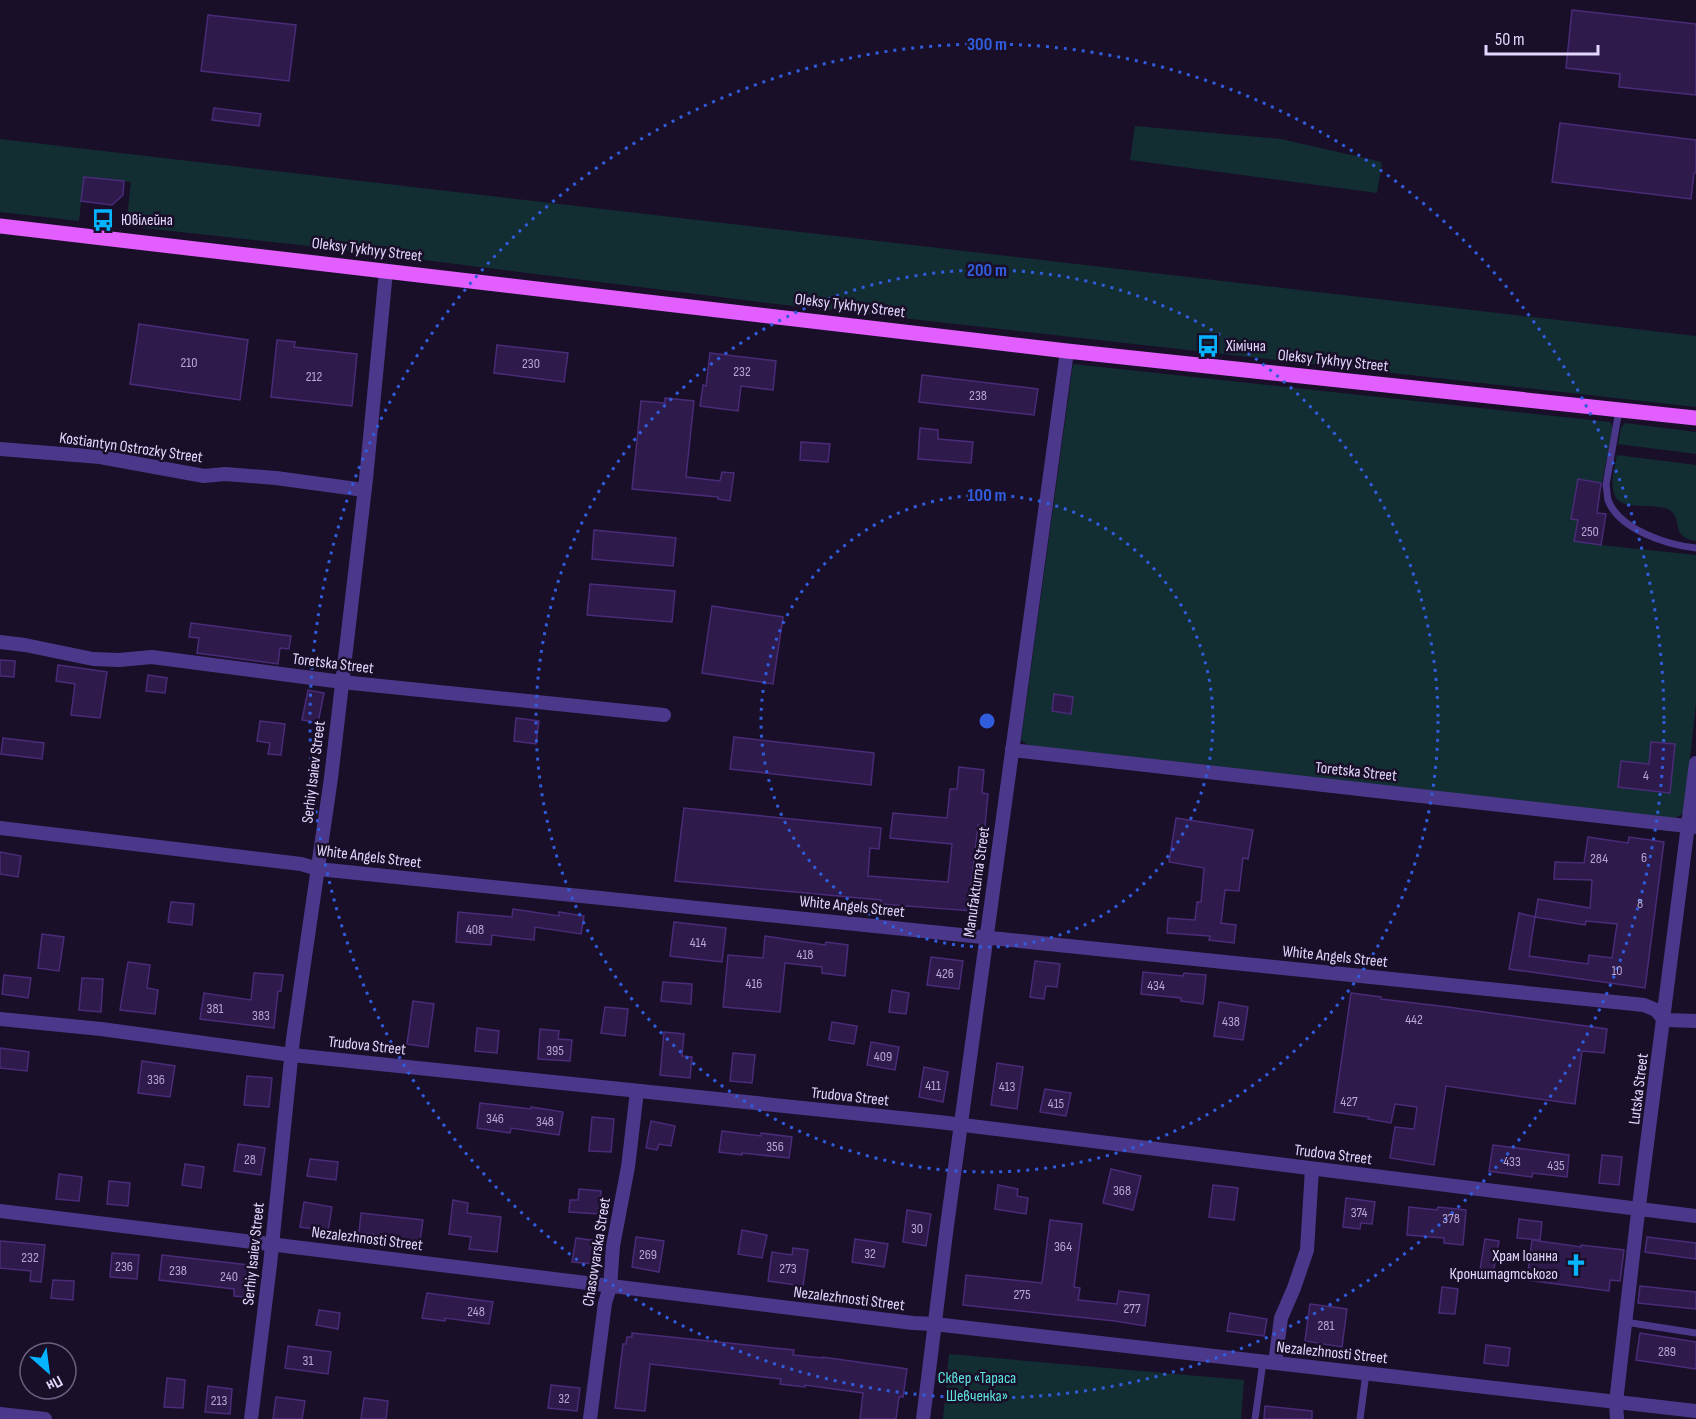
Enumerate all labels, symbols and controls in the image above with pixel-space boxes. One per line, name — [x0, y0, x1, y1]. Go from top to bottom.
scale bar — [1486, 18, 1598, 56]
text: 50 m — [1495, 29, 1525, 50]
text: 300 m — [967, 34, 1007, 55]
bus stop icon: Ювілейна — [90, 207, 116, 233]
place label: Ювілейна — [121, 211, 173, 230]
street label: Oleksy Tykhyy Street — [311, 234, 423, 266]
text: 200 m — [967, 260, 1007, 281]
street label: Oleksy Tykhyy Street — [794, 290, 906, 322]
bus stop icon: Хімічна — [1195, 333, 1221, 359]
place label: Хімічна — [1225, 337, 1266, 356]
street label: Oleksy Tykhyy Street — [1277, 346, 1389, 376]
house number: 210 — [181, 354, 197, 371]
house number: 230 — [522, 355, 540, 372]
house number: 232 — [733, 363, 751, 380]
house number: 212 — [306, 368, 323, 385]
house number: 238 — [969, 387, 987, 404]
street label: Kostiantyn Ostrozky Street — [58, 429, 204, 467]
text: 100 m — [968, 485, 1007, 506]
house number: 250 — [1581, 523, 1599, 540]
street label: Toretska Street — [291, 650, 375, 678]
centre of rings — [977, 711, 997, 731]
street label: Serhiy Isaiev Street — [298, 719, 330, 824]
street label: Toretska Street — [1314, 758, 1398, 786]
house number: 4 — [1643, 767, 1649, 784]
street label: Manufakturna Street — [960, 825, 994, 938]
street label: White Angels Street — [315, 841, 423, 873]
house number: 6 — [1641, 849, 1647, 866]
house number: 284 — [1590, 850, 1608, 867]
street label: White Angels Street — [798, 892, 906, 922]
house number: 8 — [1637, 895, 1643, 912]
house number: 408 — [466, 921, 484, 938]
house number: 414 — [690, 934, 706, 951]
street label: White Angels Street — [1281, 942, 1389, 972]
house number: 418 — [797, 946, 813, 963]
house number: 10 — [1611, 962, 1623, 979]
house number: 426 — [936, 965, 954, 982]
house number: 416 — [746, 975, 762, 992]
house number: 434 — [1147, 977, 1165, 994]
house number: 381 — [207, 1000, 224, 1017]
house number: 383 — [252, 1007, 270, 1024]
house number: 442 — [1405, 1011, 1423, 1028]
house number: 438 — [1222, 1013, 1240, 1030]
street label: Trudova Street — [327, 1032, 407, 1060]
house number: 395 — [546, 1042, 564, 1059]
house number: 409 — [874, 1048, 892, 1065]
street label: Lutska Street — [1625, 1052, 1653, 1126]
house number: 336 — [147, 1071, 165, 1088]
house number: 411 — [925, 1077, 941, 1094]
house number: 413 — [999, 1078, 1015, 1095]
street label: Trudova Street — [810, 1083, 890, 1111]
house number: 427 — [1340, 1093, 1358, 1110]
house number: 415 — [1048, 1095, 1065, 1112]
house number: 346 — [486, 1110, 504, 1127]
house number: 348 — [536, 1113, 554, 1130]
house number: 356 — [766, 1138, 784, 1155]
street label: Trudova Street — [1293, 1141, 1373, 1169]
house number: 28 — [244, 1151, 256, 1168]
house number: 433 — [1503, 1153, 1521, 1170]
house number: 435 — [1547, 1157, 1565, 1174]
house number: 368 — [1113, 1182, 1131, 1199]
street label: Chasovyarska Street — [579, 1196, 615, 1308]
street label: Serhiy Isaiev Street — [239, 1202, 269, 1306]
house number: 374 — [1351, 1204, 1367, 1221]
house number: 378 — [1442, 1210, 1460, 1227]
house number: 30 — [911, 1220, 923, 1237]
street label: Nezalezhnosti Street — [310, 1223, 424, 1255]
house number: 364 — [1054, 1238, 1072, 1255]
house number: 32 — [864, 1245, 876, 1262]
house number: 269 — [639, 1246, 657, 1263]
place label: Храм Іоанна Кронштадтського — [1450, 1247, 1558, 1284]
house number: 232 — [21, 1249, 39, 1266]
church icon: Храм Іоанна Кронштадтського — [1563, 1252, 1589, 1278]
house number: 236 — [115, 1258, 133, 1275]
house number: 273 — [779, 1260, 797, 1277]
house number: 238 — [169, 1262, 187, 1279]
house number: 240 — [220, 1268, 238, 1285]
street label: Nezalezhnosti Street — [792, 1283, 906, 1315]
house number: 275 — [1014, 1286, 1031, 1303]
house number: 277 — [1123, 1300, 1141, 1317]
house number: 248 — [467, 1303, 485, 1320]
house number: 281 — [1318, 1317, 1334, 1334]
street label: Nezalezhnosti Street — [1275, 1338, 1389, 1368]
north arrow — [18, 1341, 78, 1401]
house number: 289 — [1658, 1343, 1676, 1360]
house number: 31 — [303, 1352, 313, 1369]
park label: Сквер «Тараса Шевченка» — [938, 1369, 1016, 1406]
text: Пн — [43, 1371, 66, 1395]
house number: 32 — [558, 1390, 570, 1407]
house number: 213 — [211, 1392, 227, 1409]

